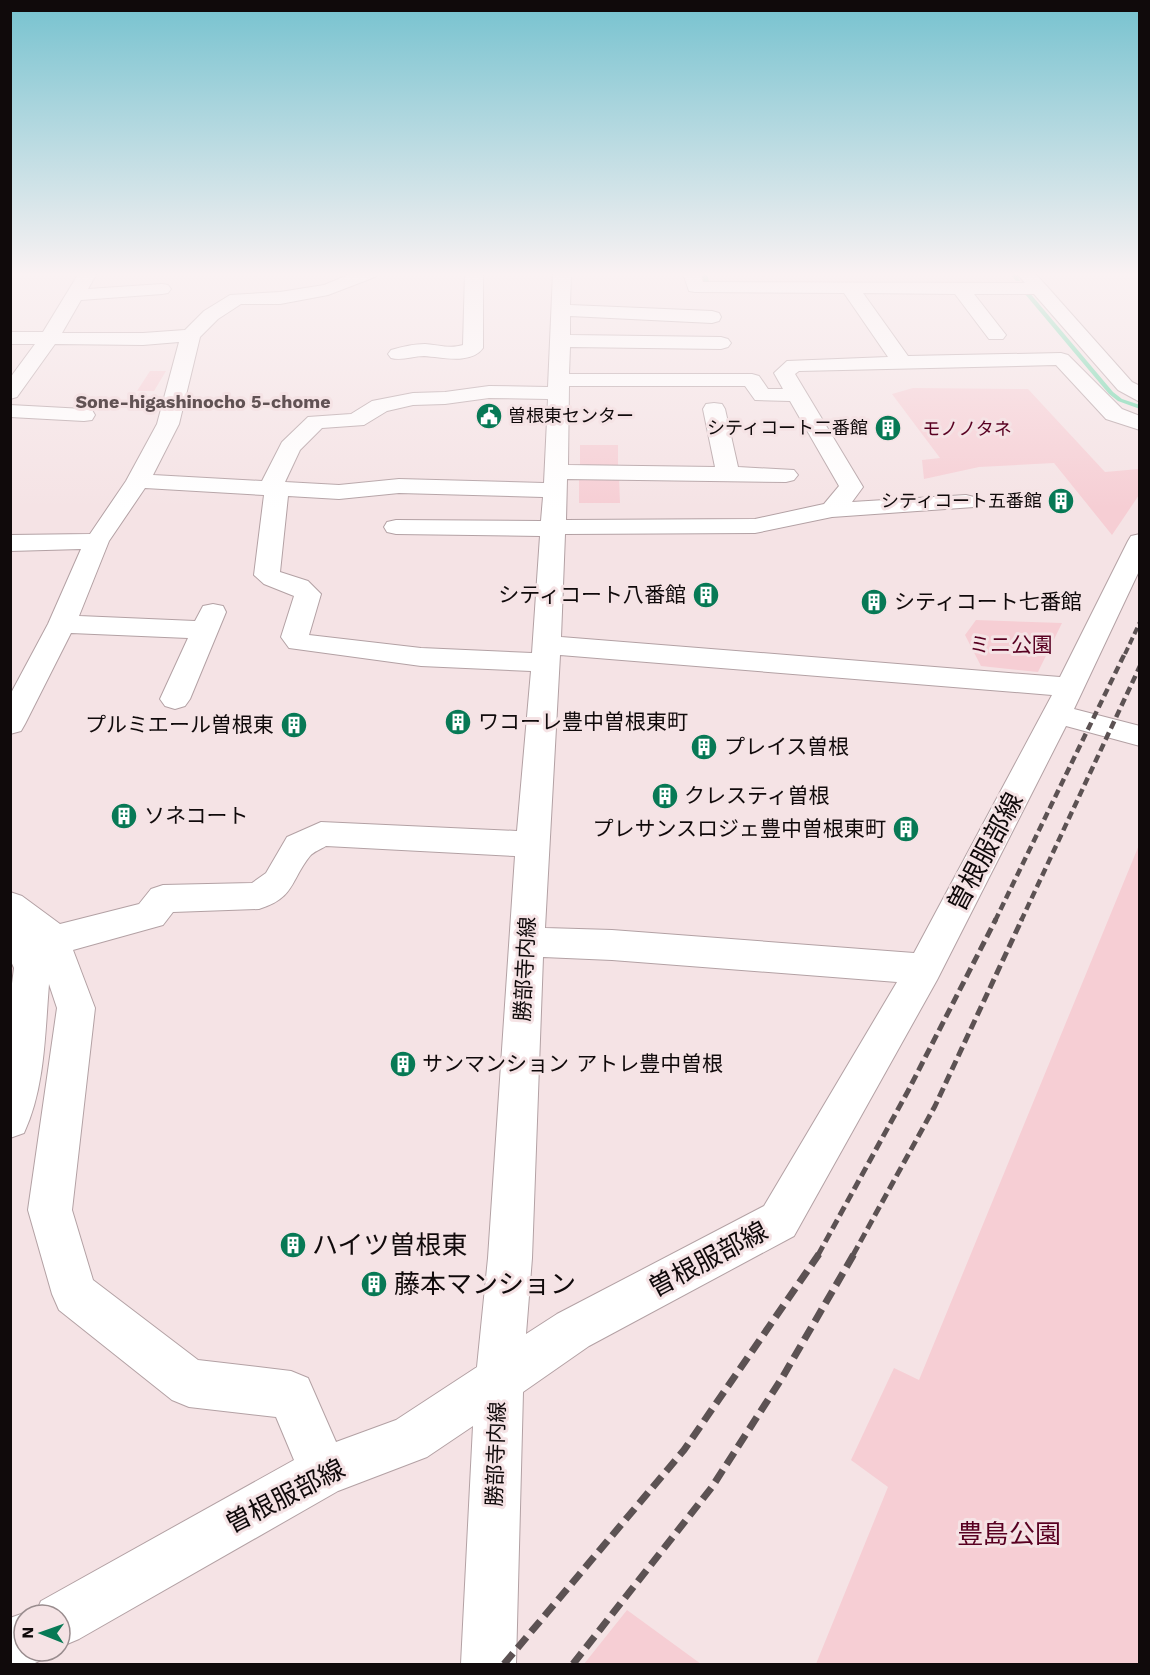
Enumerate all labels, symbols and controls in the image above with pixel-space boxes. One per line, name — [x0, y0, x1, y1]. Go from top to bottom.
district label: Sone-higashinocho 5-chome — [75, 391, 331, 412]
public building icon: 曽根東センター — [474, 401, 504, 431]
place label: 曽根東センター — [508, 405, 634, 426]
building icon: シティコート二番館 — [873, 413, 903, 443]
place label: シティコート二番館 — [707, 417, 868, 438]
park label: モノノタネ — [922, 418, 1012, 439]
building icon: シティコート五番館 — [1046, 486, 1076, 516]
place label: シティコート五番館 — [881, 490, 1042, 511]
building icon: シティコート八番館 — [691, 580, 721, 610]
place label: シティコート八番館 — [498, 582, 686, 607]
building icon: シティコート七番館 — [859, 587, 889, 617]
place label: シティコート七番館 — [894, 589, 1082, 614]
park label: ミニ公園 — [969, 632, 1053, 657]
building icon: ワコーレ豊中曽根東町 — [443, 707, 473, 737]
place label: ワコーレ豊中曽根東町 — [478, 709, 688, 734]
building icon: プルミエール曽根東 — [279, 710, 309, 740]
place label: プルミエール曽根東 — [85, 712, 274, 737]
building icon: プレイス曽根 — [689, 732, 719, 762]
place label: プレイス曽根 — [724, 734, 849, 759]
building icon: クレスティ曽根 — [650, 781, 680, 811]
place label: クレスティ曽根 — [684, 783, 830, 808]
street label: 曽根服部線 — [941, 788, 1029, 916]
building icon: ソネコート — [109, 801, 139, 831]
place label: ソネコート — [144, 803, 249, 828]
building icon: プレサンスロジェ豊中曽根東町 — [891, 814, 921, 844]
place label: プレサンスロジェ豊中曽根東町 — [592, 816, 886, 841]
street label: 勝部寺内線 — [509, 916, 540, 1022]
building icon: サンマンション アトレ豊中曽根 — [388, 1049, 418, 1079]
place label: サンマンション アトレ豊中曽根 — [422, 1051, 723, 1076]
street label: 曽根服部線 — [644, 1215, 772, 1303]
building icon: ハイツ曽根東 — [278, 1230, 308, 1260]
place label: ハイツ曽根東 — [312, 1230, 467, 1260]
building icon: 藤本マンション — [359, 1269, 389, 1299]
place label: 藤本マンション — [394, 1269, 576, 1299]
street label: 勝部寺内線 — [481, 1401, 510, 1507]
street label: 曽根服部線 — [220, 1453, 350, 1539]
park label: 豊島公園 — [957, 1519, 1061, 1549]
north arrow — [12, 1603, 72, 1663]
text: N — [18, 1627, 37, 1639]

